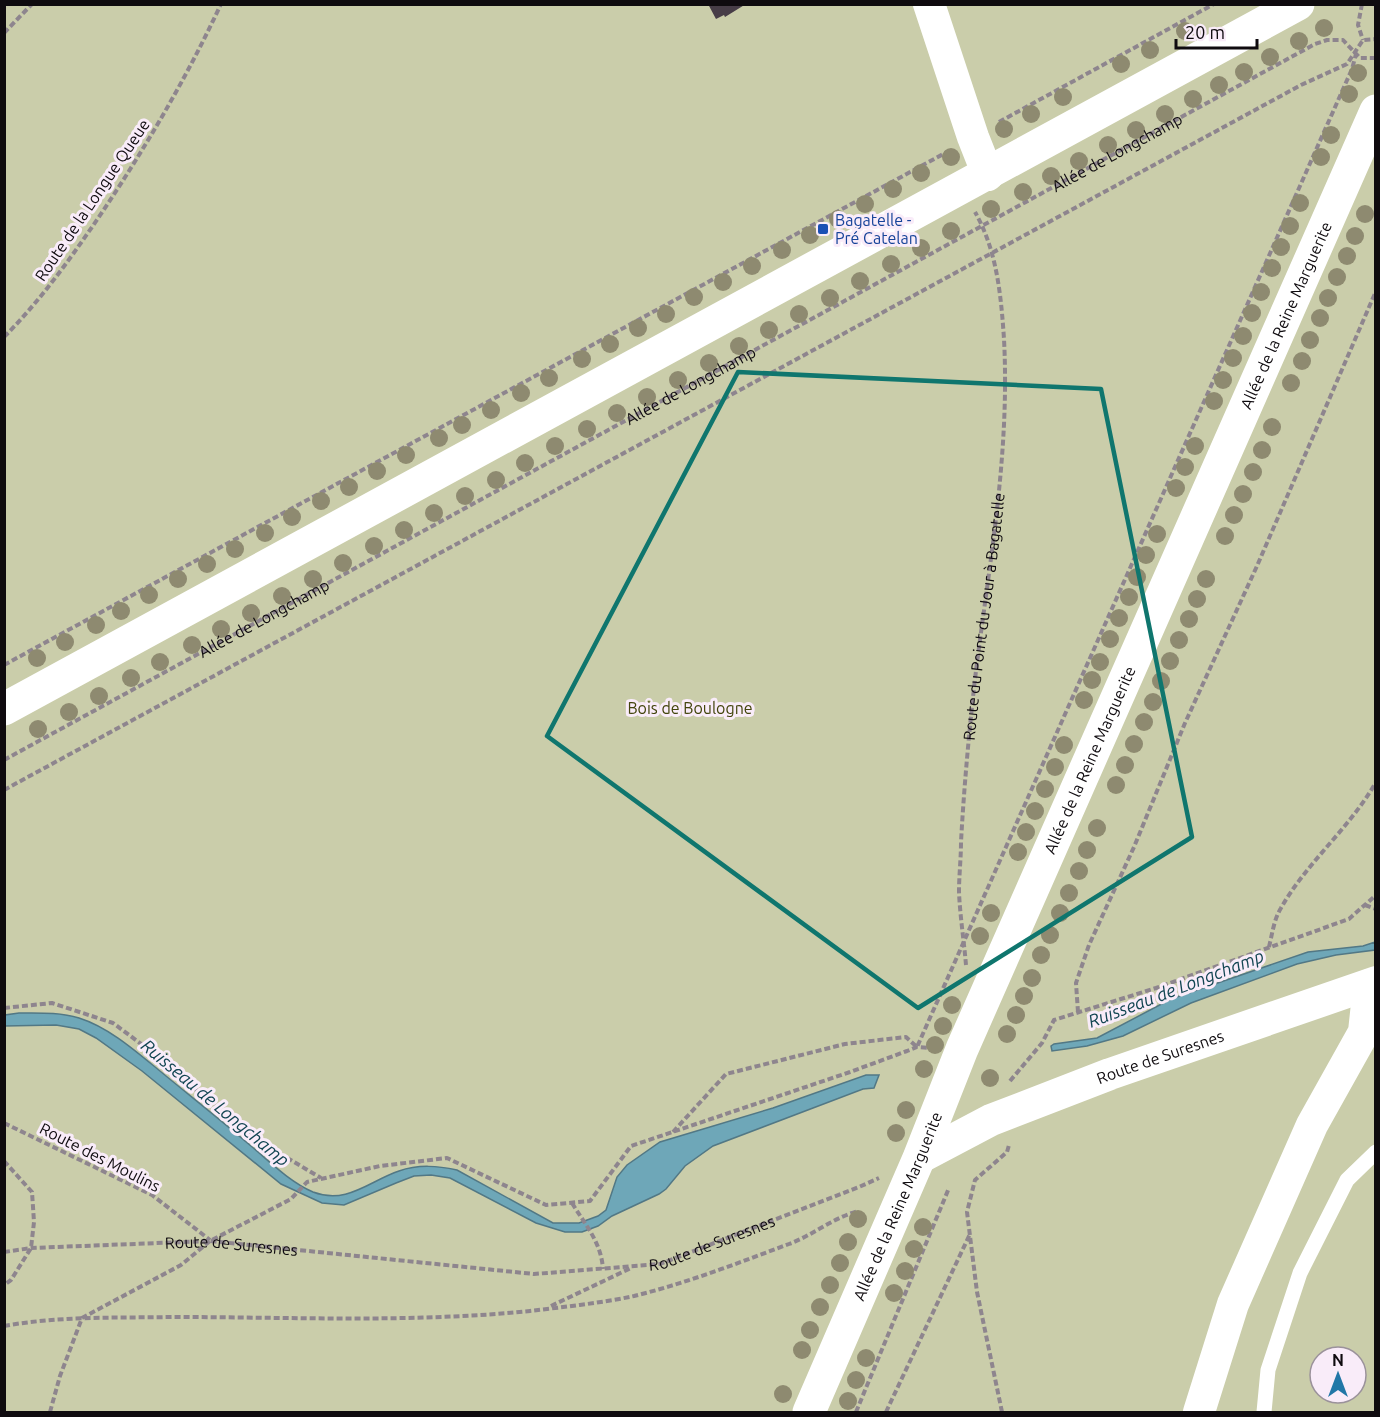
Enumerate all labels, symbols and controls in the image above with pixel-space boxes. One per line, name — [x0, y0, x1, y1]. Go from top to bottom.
scale bar — [1176, 12, 1257, 50]
text: 20 m — [1185, 22, 1225, 42]
street label: Allée de Longchamp — [1048, 109, 1185, 195]
street label: Route de la Longue Queue — [31, 116, 153, 284]
place label: Bagatelle - Pré Catelan — [835, 211, 918, 247]
street label: Allée de la Reine Marguerite — [1237, 219, 1335, 412]
marker: Bagatelle - Pré Catelan — [816, 222, 830, 236]
street label: Allée de Longchamp — [622, 342, 759, 428]
street label: Route du Point du Jour à Bagatelle — [960, 492, 1008, 741]
street label: Allée de Longchamp — [195, 575, 332, 661]
street label: Allée de la Reine Marguerite — [1040, 663, 1139, 856]
park label: Bois de Boulogne — [627, 699, 753, 717]
water label: Ruisseau de Longchamp — [1085, 945, 1266, 1031]
street label: Route de Suresnes — [1094, 1026, 1226, 1087]
water label: Ruisseau de Longchamp — [138, 1035, 294, 1170]
street label: Allée de la Reine Marguerite — [849, 1109, 945, 1303]
street label: Route des Moulins — [37, 1119, 163, 1195]
street label: Route de Suresnes — [648, 1211, 777, 1274]
street label: Route de Suresnes — [165, 1232, 299, 1259]
north arrow — [1308, 1345, 1368, 1405]
text: N — [1332, 1351, 1344, 1369]

